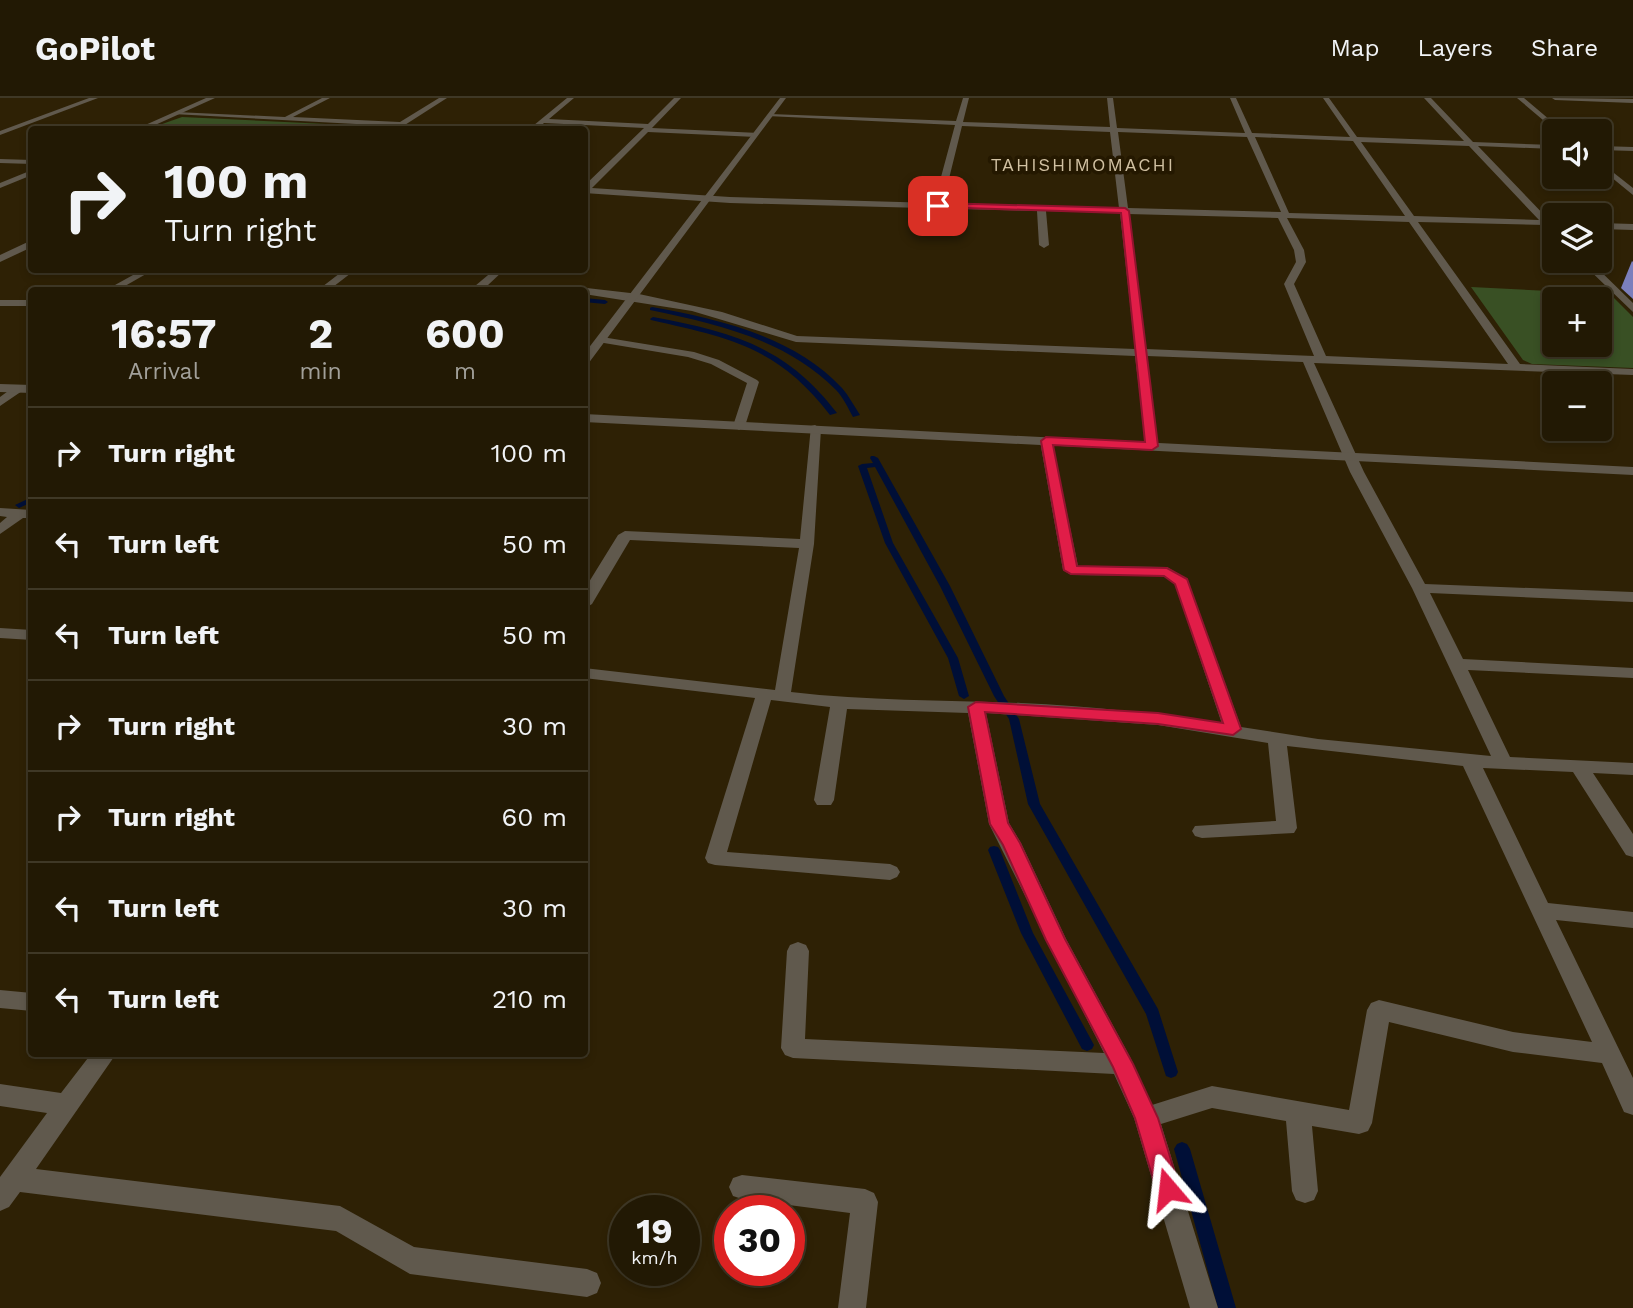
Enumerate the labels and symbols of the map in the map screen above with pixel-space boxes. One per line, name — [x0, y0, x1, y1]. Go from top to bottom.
district label: TAHISHIMOMACHI — [991, 154, 1175, 175]
pin — [908, 176, 968, 236]
position arrow — [1131, 1152, 1205, 1226]
speed limit sign: 30 — [714, 1195, 805, 1286]

